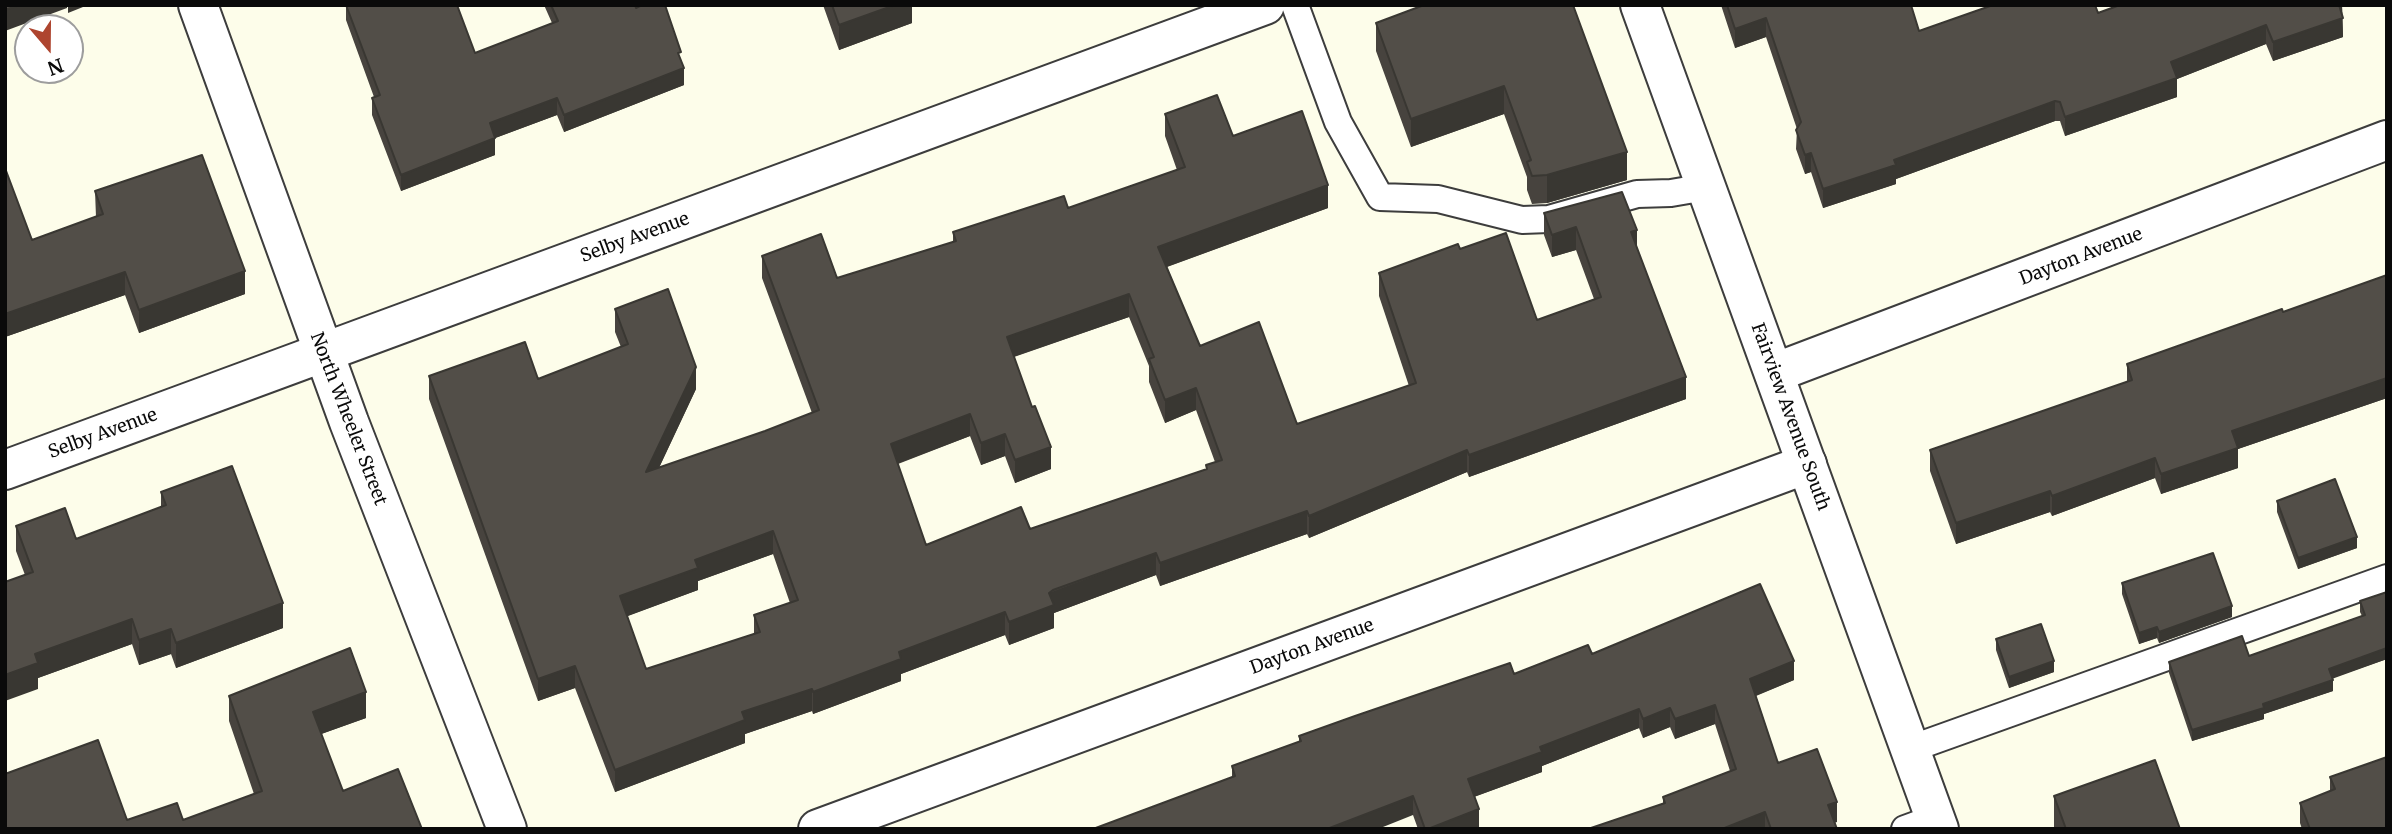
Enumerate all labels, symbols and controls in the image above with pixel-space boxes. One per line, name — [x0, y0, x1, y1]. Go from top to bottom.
north arrow — [14, 14, 84, 84]
text: N — [44, 53, 67, 81]
street label: Selby Avenue — [578, 208, 692, 268]
street label: Dayton Avenue — [2016, 224, 2146, 290]
street label: Fairview Avenue South — [1746, 320, 1834, 514]
street label: North Wheeler Street — [305, 330, 391, 508]
street label: Selby Avenue — [46, 404, 160, 464]
street label: Dayton Avenue — [1247, 615, 1377, 679]

